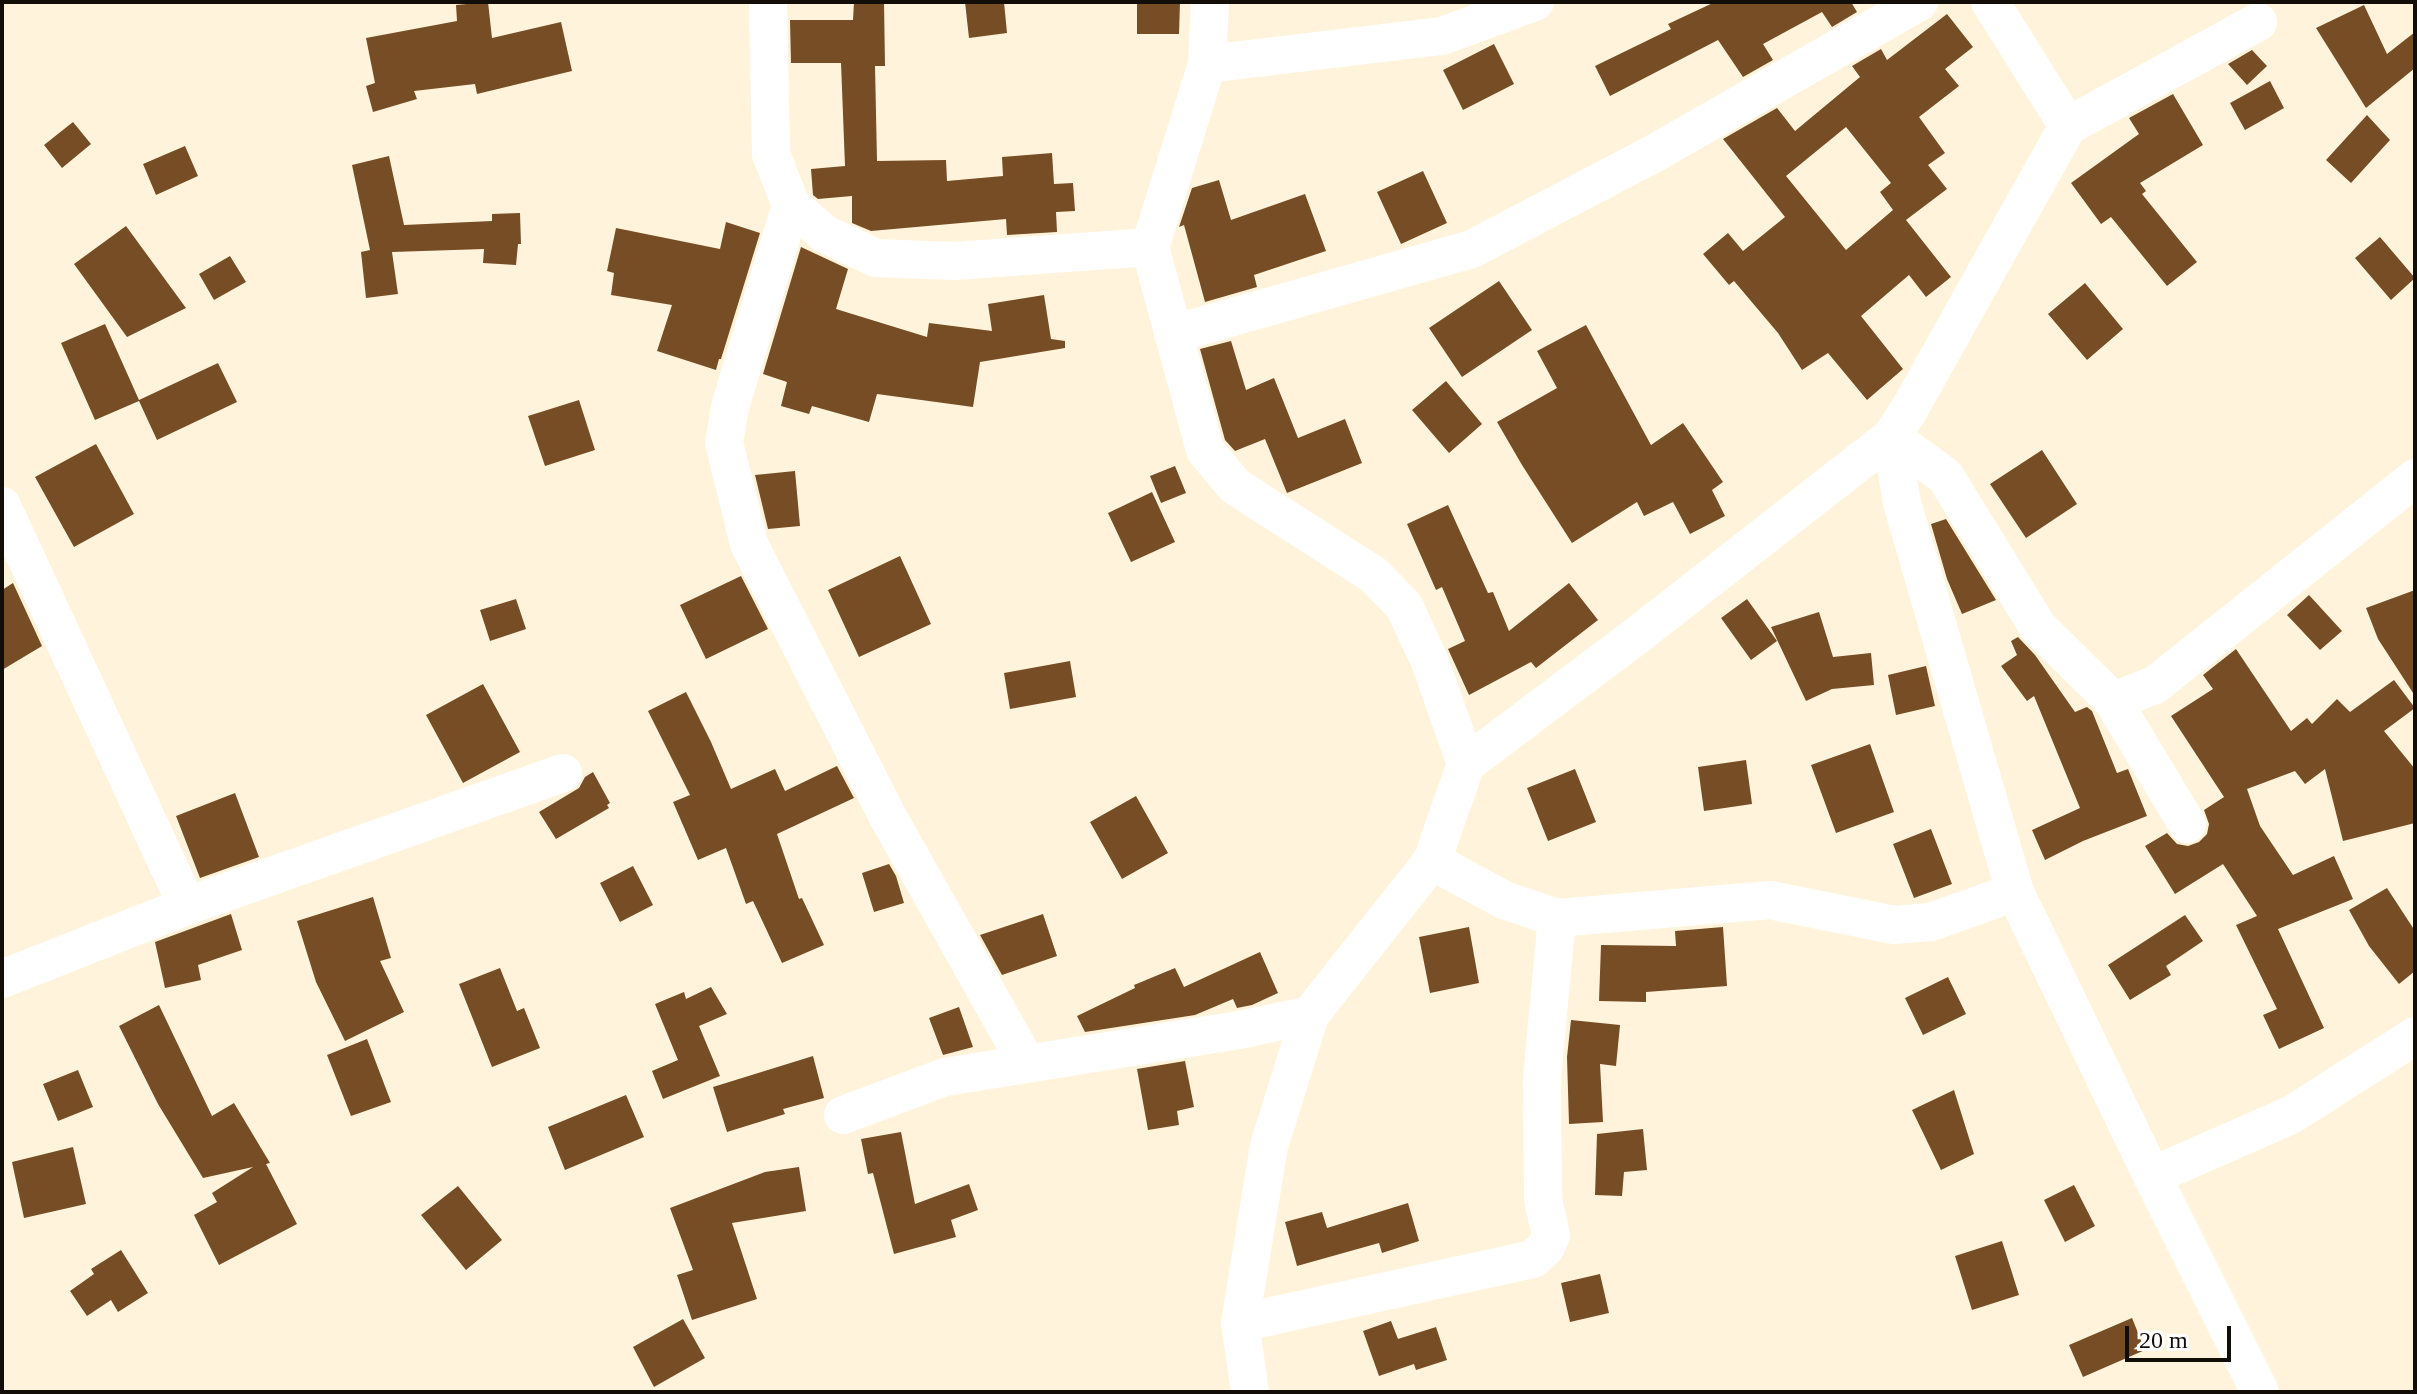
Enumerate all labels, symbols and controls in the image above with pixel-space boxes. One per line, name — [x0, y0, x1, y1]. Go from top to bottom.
scale bar — [2129, 1310, 2235, 1360]
text: 20 m — [2139, 1327, 2188, 1353]

